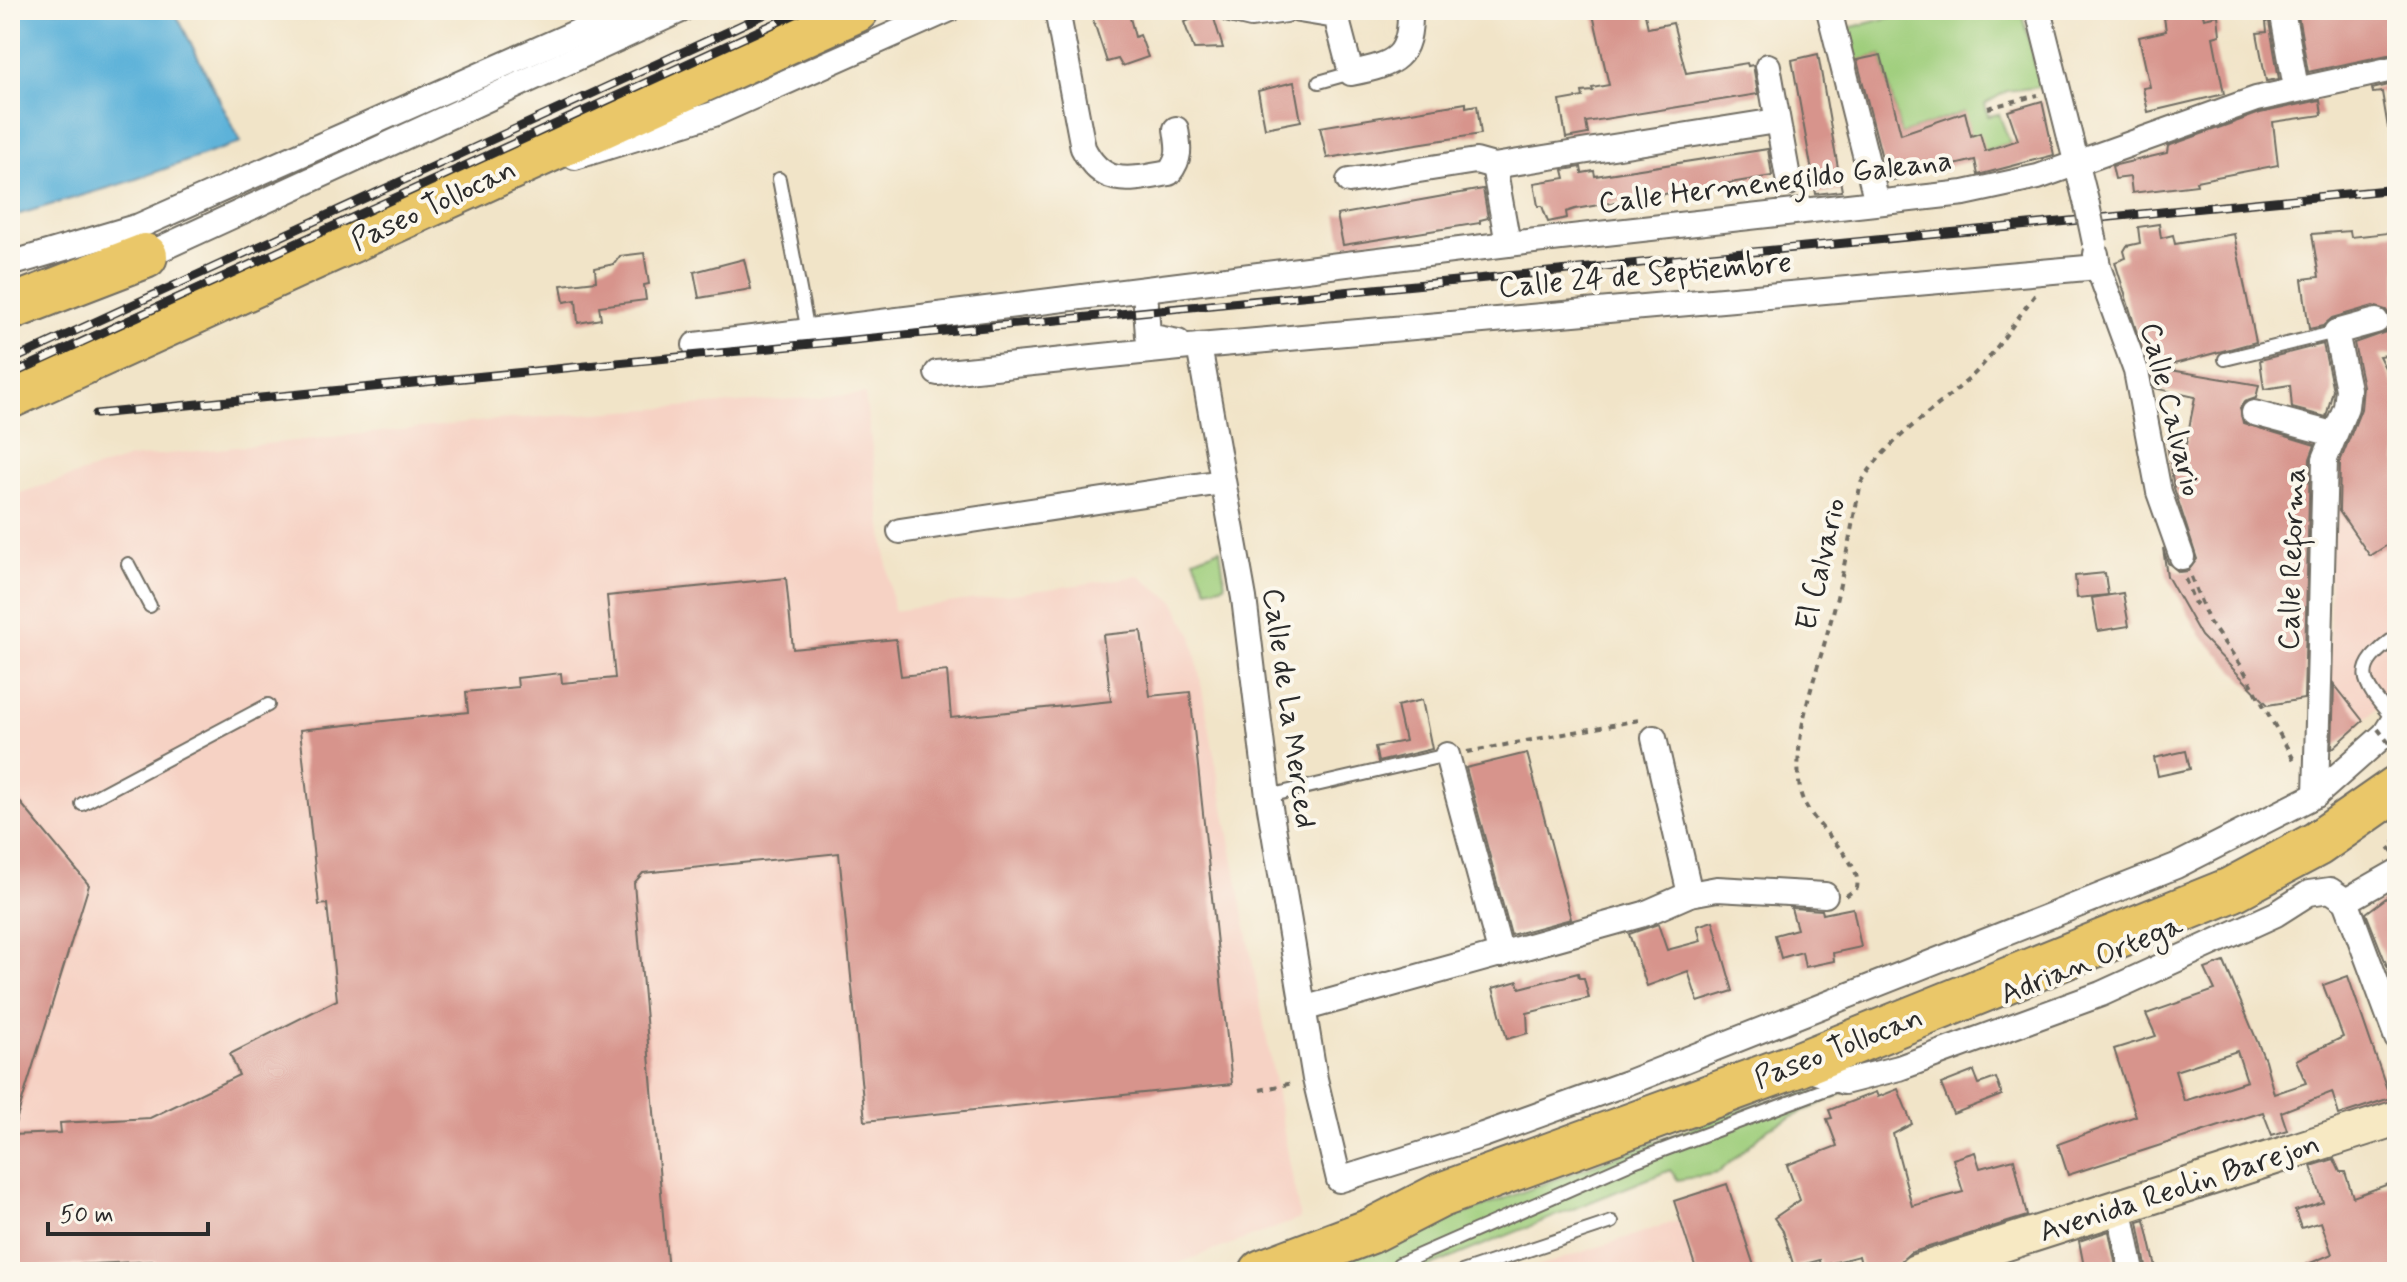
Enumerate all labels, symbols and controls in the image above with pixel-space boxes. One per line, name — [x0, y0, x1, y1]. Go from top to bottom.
street label: Calle Hermenegildo Galeana — [1596, 141, 1954, 226]
street label: Paseo Tollocan — [345, 150, 522, 261]
street label: Calle 24 de Septiembre — [1497, 243, 1793, 308]
street label: Calle Calvario — [2130, 318, 2211, 500]
street label: Calle Reforma — [2270, 467, 2317, 651]
street label: El Calvario — [1787, 494, 1856, 634]
street label: Calle de La Merced — [1252, 586, 1325, 831]
street label: Adrian Ortega — [1995, 906, 2190, 1017]
street label: Paseo Tollocan — [1749, 998, 1928, 1098]
street label: Avenida Reolin Barejon — [2034, 1125, 2325, 1252]
scale bar — [48, 1186, 208, 1236]
text: 50 m — [60, 1200, 114, 1231]

